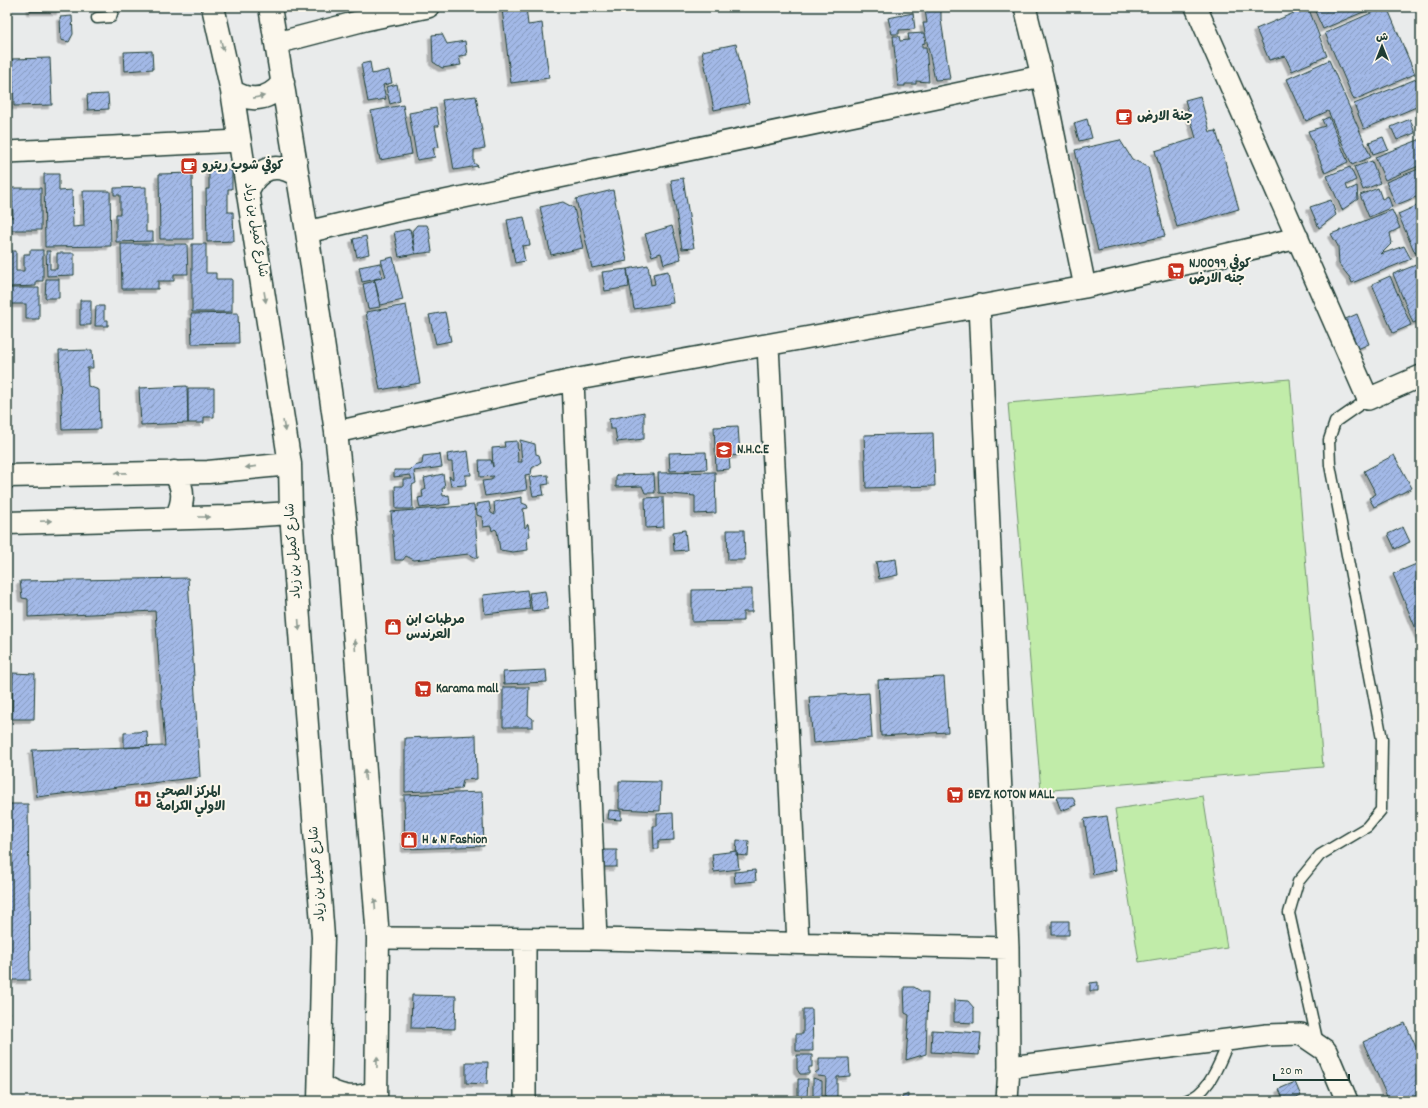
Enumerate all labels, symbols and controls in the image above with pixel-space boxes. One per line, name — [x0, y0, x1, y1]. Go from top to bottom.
north arrow — [1362, 26, 1402, 66]
text: ش — [1376, 30, 1388, 46]
one-way arrow — [219, 39, 225, 51]
one-way arrow — [253, 94, 266, 100]
cafe icon: جنة الارض — [1114, 107, 1134, 127]
place label: جنة الارض — [1137, 108, 1193, 127]
place label: كوفي شوب ريترو — [201, 155, 284, 176]
cafe icon: كوفي شوب ريترو — [179, 156, 199, 176]
street label: شارع كميل بن زياد — [238, 181, 272, 279]
place label: NJ0099 كوفي جنه الارض — [1189, 253, 1251, 289]
supermarket icon: NJ0099 كوفي جنه الارض — [1166, 261, 1186, 281]
one-way arrow — [262, 291, 268, 303]
one-way arrow — [281, 420, 287, 432]
school or university icon: N.H.C.E — [714, 440, 734, 460]
place label: N.H.C.E — [737, 441, 770, 460]
one-way arrow — [245, 464, 257, 471]
one-way arrow — [114, 470, 127, 476]
street label: شارع كميل بن زياد — [281, 503, 307, 599]
one-way arrow — [198, 514, 211, 520]
one-way arrow — [40, 518, 52, 525]
place label: مرطبات ابن العرندس — [406, 611, 465, 645]
shop icon: مرطبات ابن العرندس — [383, 617, 403, 637]
one-way arrow — [296, 619, 303, 631]
one-way arrow — [351, 639, 358, 651]
supermarket icon: Karama mall — [413, 679, 433, 699]
place label: Karama mall — [436, 680, 499, 699]
one-way arrow — [362, 768, 368, 781]
place label: المركز الصحي الاولي الكرامة — [156, 783, 225, 818]
supermarket icon: BEYZ KOTON MALL — [945, 785, 965, 805]
place label: BEYZ KOTON MALL — [968, 786, 1055, 805]
hospital icon: المركز الصحي الاولي الكرامة — [133, 789, 153, 809]
street label: شارع كميل بن زياد — [305, 826, 331, 922]
shop icon: H & N Fashion — [399, 830, 419, 850]
place label: H & N Fashion — [422, 831, 487, 850]
one-way arrow — [372, 898, 379, 910]
one-way arrow — [374, 1055, 380, 1068]
scale bar — [1274, 1056, 1349, 1082]
text: 20 m — [1280, 1063, 1303, 1080]

